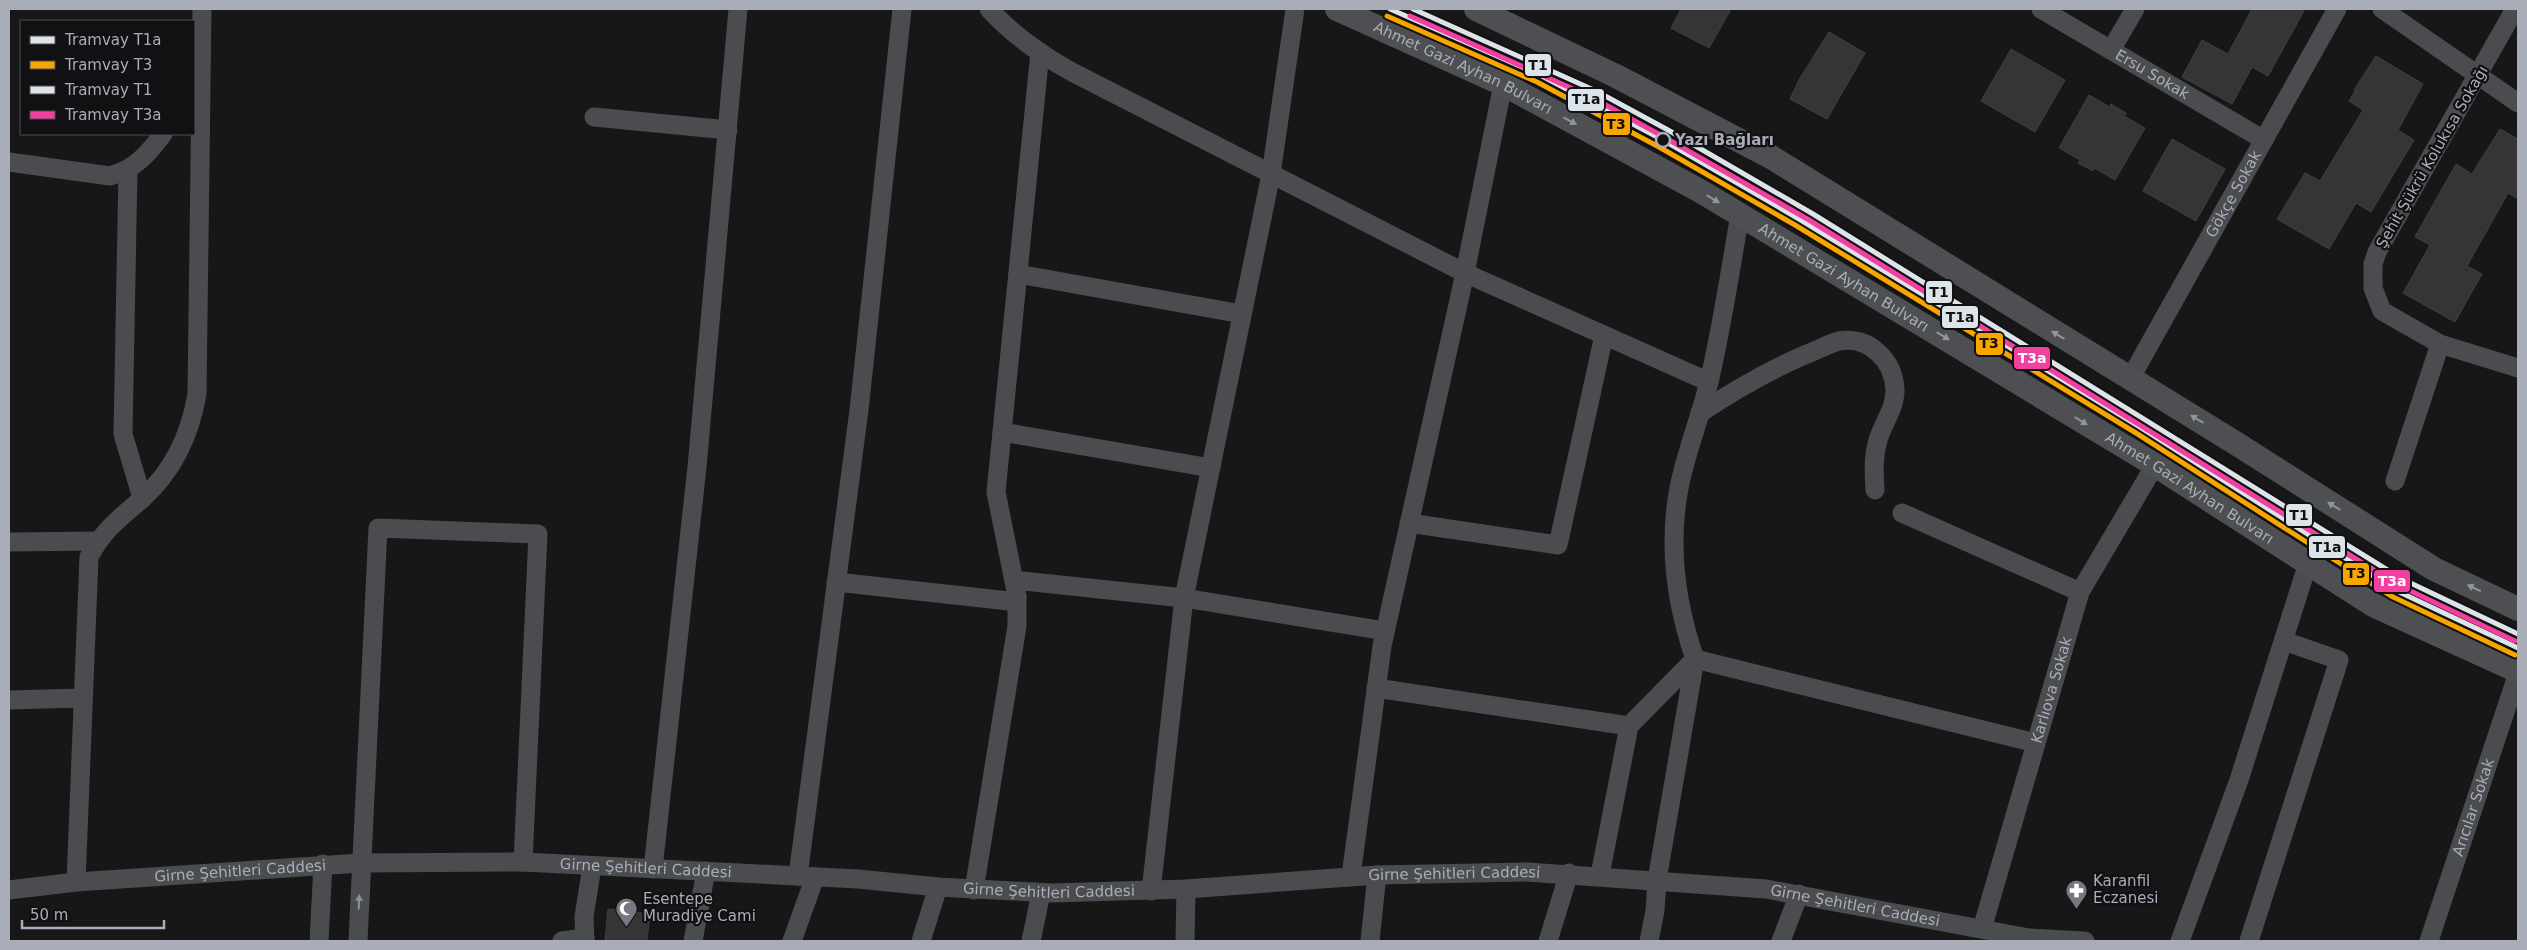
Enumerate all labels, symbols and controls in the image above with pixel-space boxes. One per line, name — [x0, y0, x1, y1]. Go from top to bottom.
street label: Ahmet Gazi Ayhan Bulvarı — [1371, 18, 1555, 118]
legend — [20, 20, 195, 135]
text: Tramvay T1a — [64, 31, 162, 49]
street label: Ersu Sokak — [2112, 46, 2193, 103]
line badge: T1 — [1524, 53, 1552, 77]
text: Tramvay T3 — [64, 56, 152, 74]
text: T1 — [1528, 57, 1548, 73]
street label: Şehit Şükrü Kolukısa Sokağı — [2372, 63, 2492, 251]
text: Tramvay T1 — [64, 81, 152, 99]
line badge: T1a — [1567, 88, 1605, 112]
text: T1a — [1572, 91, 1600, 107]
text: Tramvay T3a — [64, 106, 162, 124]
line badge: T3 — [1602, 112, 1631, 136]
text: T3 — [1606, 116, 1626, 132]
one-way arrow — [1563, 117, 1578, 125]
place label: Yazı Bağları — [1674, 131, 1774, 149]
marker: Yazı Bağları — [1655, 132, 1671, 148]
street label: Gökçe Sokak — [2202, 147, 2265, 241]
one-way arrow — [1707, 194, 1720, 203]
street label: Ahmet Gazi Ayhan Bulvarı — [1755, 219, 1932, 336]
line badge: T1 — [1925, 280, 1953, 304]
text: T1 — [1929, 284, 1949, 300]
line badge: T1a — [1941, 305, 1979, 329]
text: T1a — [1946, 309, 1974, 325]
one-way arrow — [2052, 330, 2065, 339]
one-way arrow — [1936, 332, 1949, 341]
line badge: T3 — [1975, 332, 2004, 356]
text: T3 — [1979, 335, 1999, 351]
line badge: T3a — [2013, 346, 2051, 370]
text: T3a — [2018, 350, 2046, 366]
one-way arrow — [2190, 415, 2203, 424]
one-way arrow — [2075, 416, 2088, 425]
street label: Ahmet Gazi Ayhan Bulvarı — [2102, 428, 2277, 548]
one-way arrow — [2328, 501, 2341, 511]
line badge: T1 — [2285, 503, 2313, 527]
text: T1 — [2289, 507, 2309, 523]
line badge: T1a — [2308, 535, 2346, 559]
text: T1a — [2313, 539, 2341, 555]
line badge: T3 — [2342, 562, 2370, 586]
text: T3 — [2346, 565, 2366, 581]
line badge: T3a — [2373, 569, 2411, 593]
text: T3a — [2378, 573, 2406, 589]
one-way arrow — [2467, 584, 2481, 592]
street label: Karlıova Sokak — [2027, 634, 2076, 745]
street label: Arıcılar Sokak — [2449, 755, 2498, 859]
street label: Girne Şehitleri Caddesi — [559, 855, 732, 882]
street label: Girne Şehitleri Caddesi — [154, 856, 327, 886]
street label: Girne Şehitleri Caddesi — [1368, 863, 1541, 885]
place label: Karanfil Eczanesi — [2093, 872, 2159, 907]
pharmacy icon: Karanfil Eczanesi — [2065, 878, 2089, 909]
street label: Girne Şehitleri Caddesi — [963, 879, 1135, 902]
street label: Girne Şehitleri Caddesi — [1769, 881, 1941, 930]
place label: Esentepe Muradiye Cami — [643, 890, 756, 925]
one-way arrow — [356, 894, 364, 910]
mosque icon: Esentepe Muradiye Cami — [615, 896, 639, 927]
scale bar — [22, 898, 165, 930]
text: 50 m — [30, 906, 68, 924]

